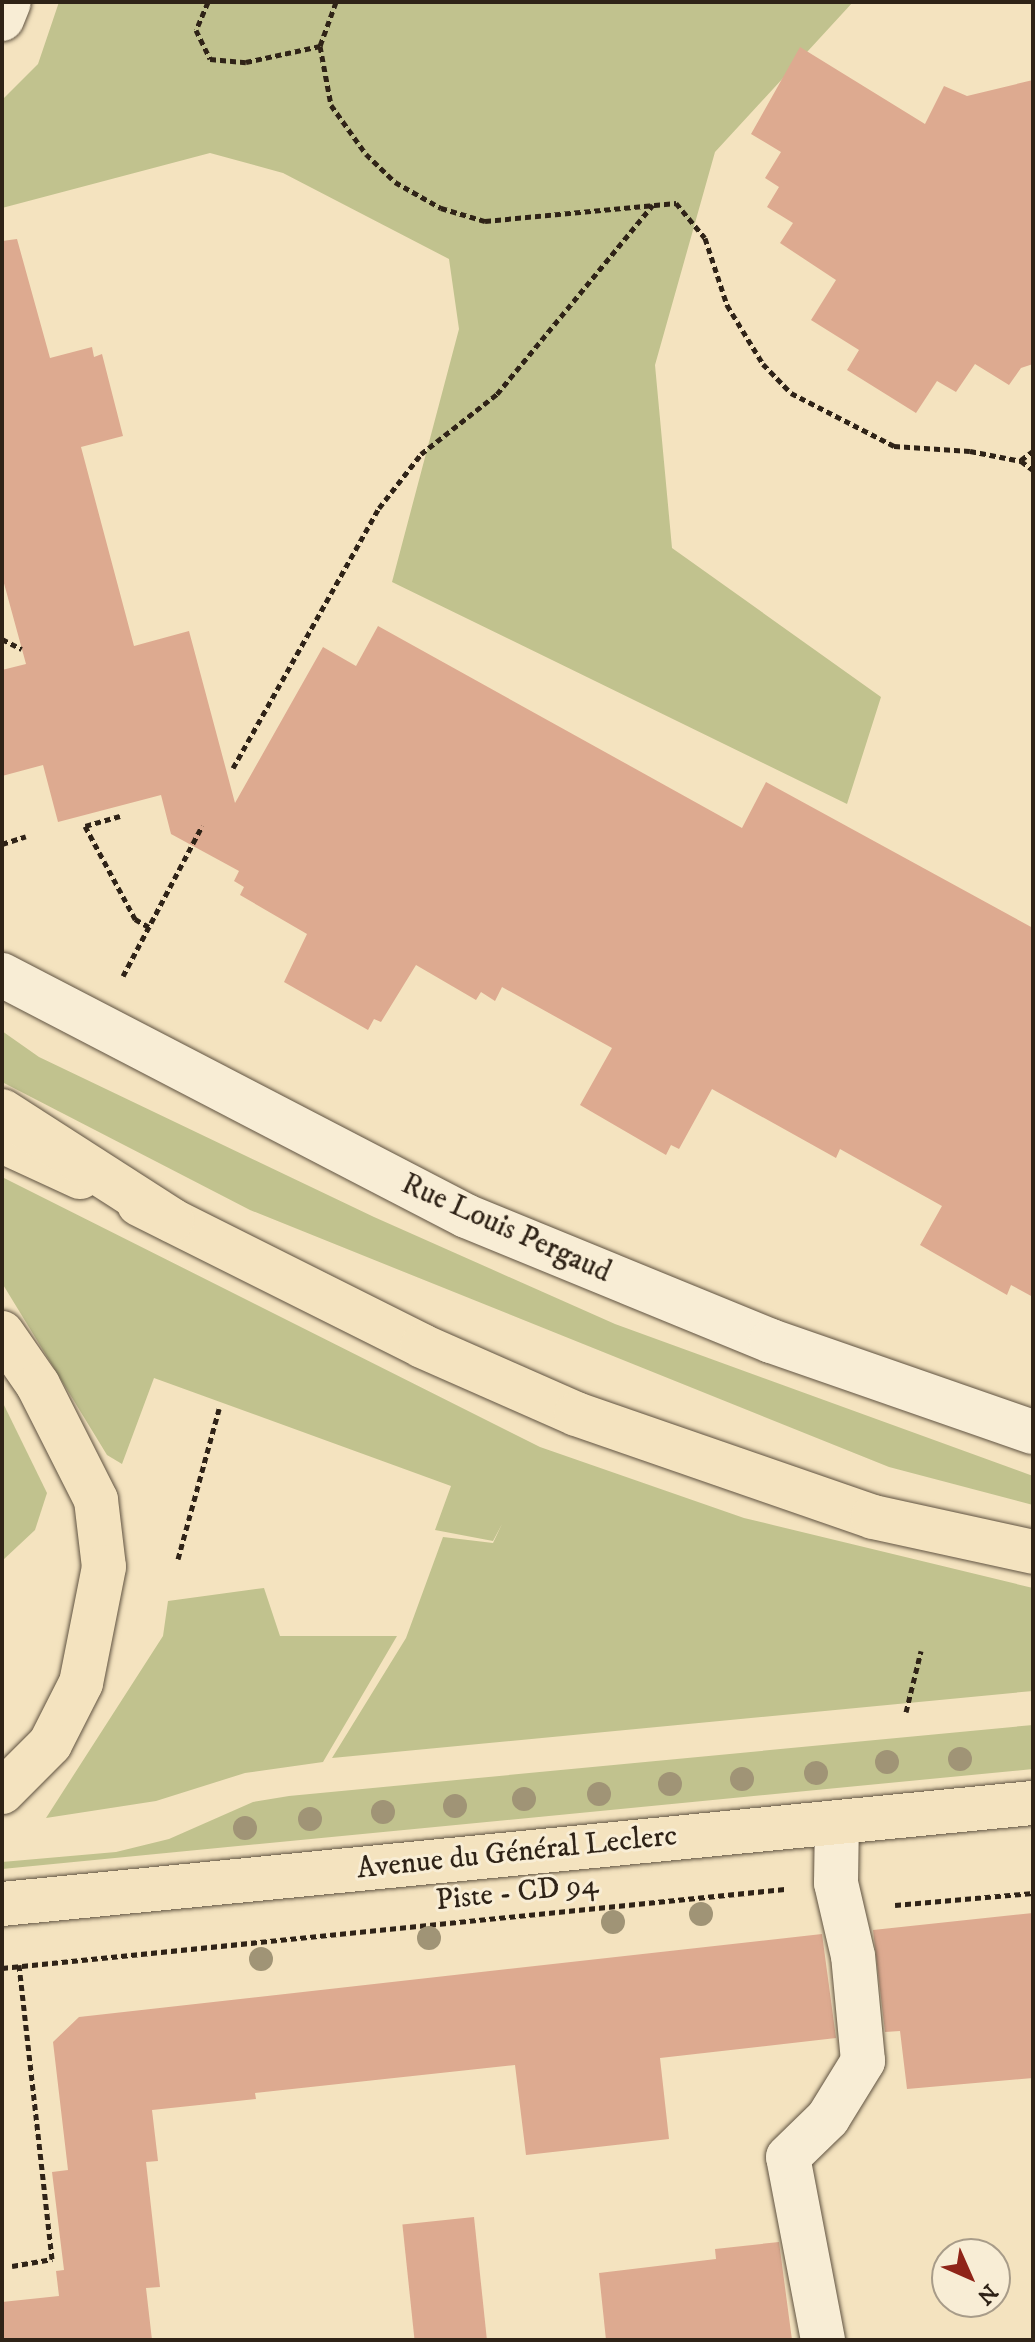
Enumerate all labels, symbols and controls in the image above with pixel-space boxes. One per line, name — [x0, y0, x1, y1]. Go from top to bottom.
street label: Rue Louis Pergaud — [396, 1167, 616, 1291]
street label: Avenue du Général Leclerc — [355, 1818, 679, 1888]
street label: Piste - CD 94 — [434, 1867, 600, 1919]
north arrow — [931, 2238, 1011, 2318]
text: N — [971, 2278, 1003, 2310]

